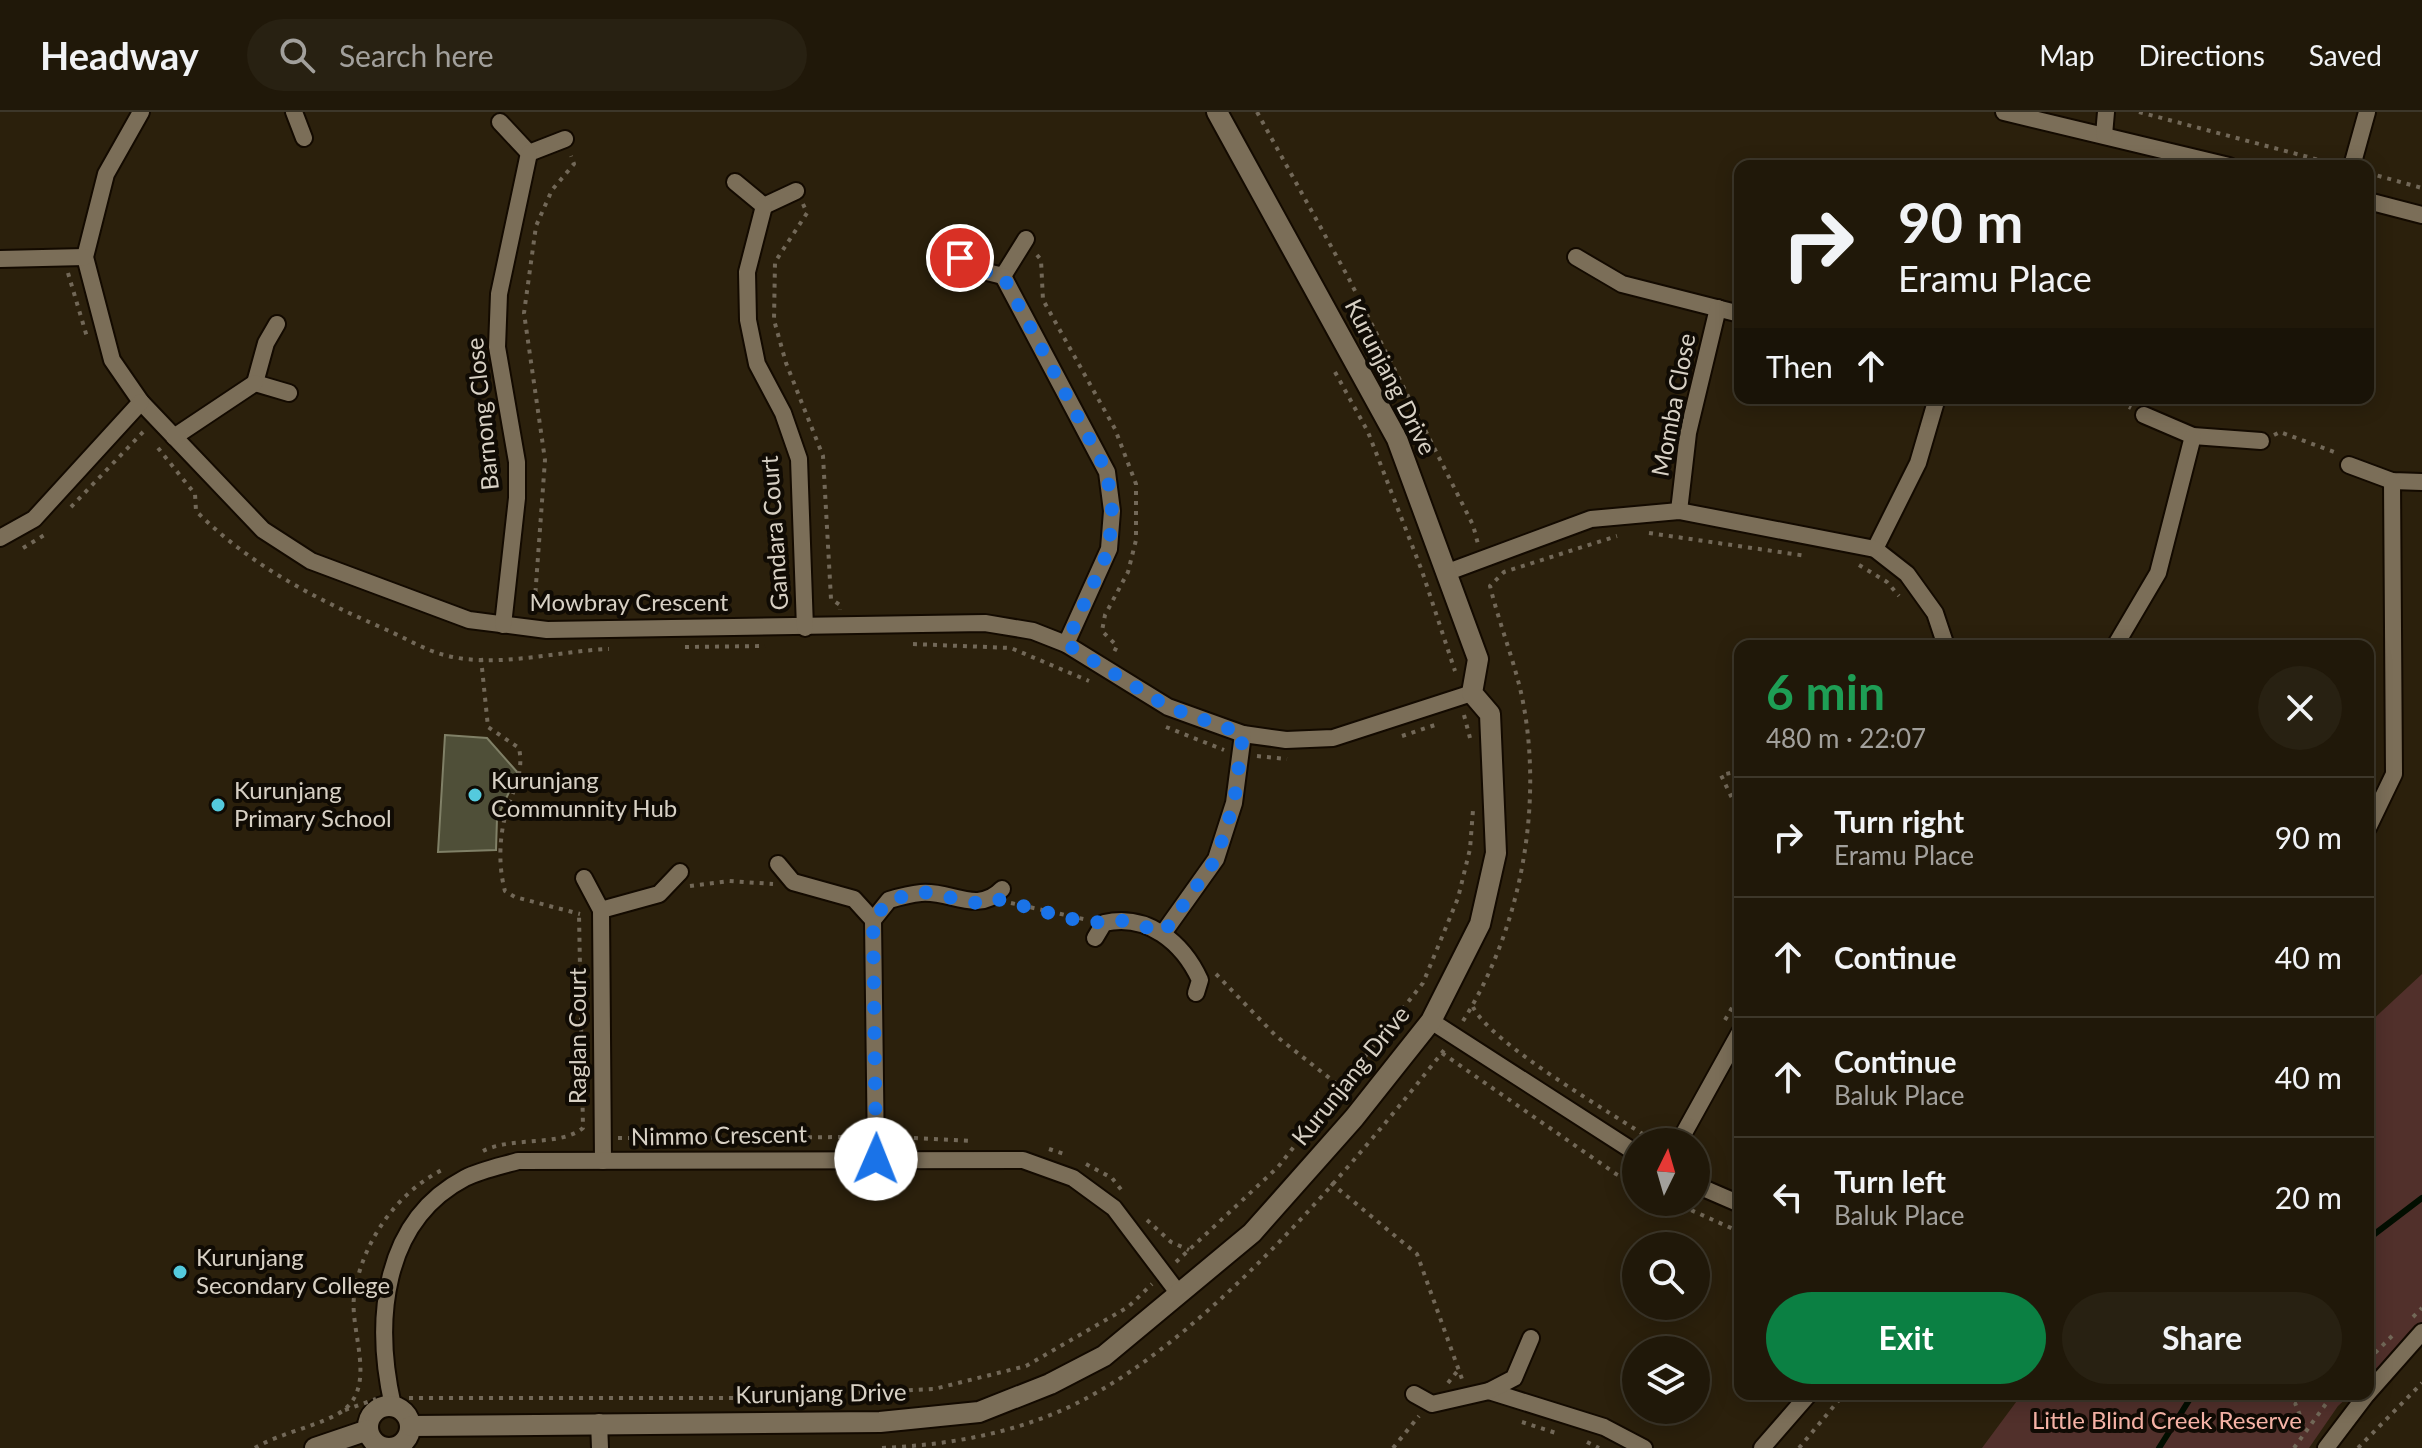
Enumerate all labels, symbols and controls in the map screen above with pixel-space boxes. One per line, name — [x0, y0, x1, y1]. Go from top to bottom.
search box — [247, 19, 807, 91]
text: Headway — [40, 32, 199, 78]
icon: search — [275, 33, 319, 77]
text: Search here — [339, 37, 494, 73]
text: Map — [2039, 38, 2094, 72]
text: Directions — [2138, 38, 2265, 72]
text: Saved — [2309, 38, 2382, 72]
text: 90 m — [1898, 188, 2023, 255]
icon: right — [1766, 192, 1870, 296]
pin — [926, 224, 994, 292]
icon: arrive — [938, 236, 982, 280]
text: Eramu Place — [1898, 256, 2092, 300]
street label: Kurunjang Drive — [1340, 294, 1443, 459]
street label: Momba Close — [1644, 331, 1701, 479]
street label: Barnong Close — [459, 336, 504, 492]
icon: ahead — [1849, 344, 1893, 388]
text: Then — [1766, 348, 1833, 384]
street label: Gandara Court — [754, 454, 793, 611]
street label: Mowbray Crescent — [530, 587, 729, 616]
text: 6 min — [1766, 663, 1885, 720]
button: close — [2258, 666, 2342, 750]
text: 480 m · 22:07 — [1766, 722, 1926, 754]
place label: Kurunjang Communnity Hub — [491, 765, 677, 822]
place label: Kurunjang Primary School — [234, 775, 392, 832]
marker: Kurunjang Communnity Hub — [466, 786, 484, 804]
marker: Kurunjang Primary School — [209, 796, 227, 814]
text: Turn right — [1834, 803, 1964, 839]
icon: right — [1766, 815, 1810, 859]
text: 90 m — [2275, 819, 2342, 855]
text: Eramu Place — [1834, 839, 1974, 871]
icon: ahead — [1766, 935, 1810, 979]
text: Continue — [1834, 939, 1957, 975]
text: 40 m — [2275, 939, 2342, 975]
street label: Raglan Court — [562, 967, 591, 1104]
street label: Kurunjang Drive — [1285, 999, 1415, 1151]
text: Continue — [1834, 1043, 1957, 1079]
icon: ahead — [1766, 1055, 1810, 1099]
text: 40 m — [2275, 1059, 2342, 1095]
text: Baluk Place — [1834, 1079, 1965, 1111]
position arrow — [834, 1117, 918, 1201]
street label: Nimmo Crescent — [631, 1118, 808, 1151]
north arrow — [1622, 1128, 1710, 1216]
map controls — [1622, 1128, 1710, 1424]
text: Turn left — [1834, 1163, 1946, 1199]
icon: left — [1766, 1175, 1810, 1219]
text: 20 m — [2275, 1179, 2342, 1215]
text: Baluk Place — [1834, 1199, 1965, 1231]
button: search — [1622, 1232, 1710, 1320]
place label: Kurunjang Secondary College — [196, 1242, 390, 1299]
marker: Kurunjang Secondary College — [171, 1263, 189, 1281]
button: Exit — [1766, 1292, 2046, 1384]
button: Share — [2062, 1292, 2342, 1384]
button: layers — [1622, 1336, 1710, 1424]
street label: Kurunjang Drive — [735, 1377, 907, 1408]
park label: Little Blind Creek Reserve — [2032, 1405, 2302, 1434]

